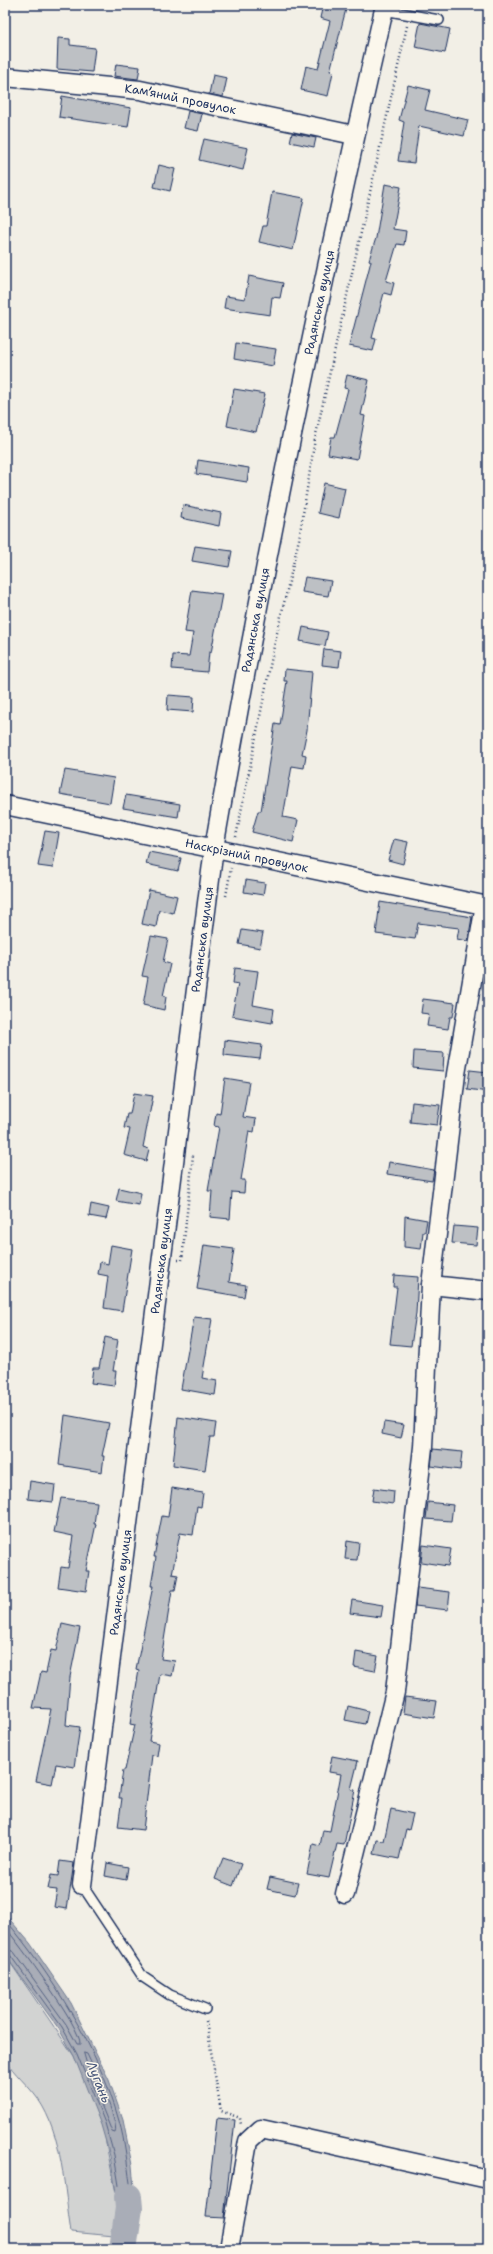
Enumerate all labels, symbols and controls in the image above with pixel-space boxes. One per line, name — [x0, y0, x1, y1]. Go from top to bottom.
street label: Кам’яний провулок — [124, 81, 238, 118]
street label: Радянська вулиця — [301, 249, 338, 356]
street label: Радянська вулиця — [238, 566, 273, 674]
street label: Наскрізний провулок — [184, 835, 310, 876]
street label: Радянська вулиця — [188, 886, 217, 994]
street label: Радянська вулиця — [147, 1207, 176, 1315]
street label: Радянська вулиця — [106, 1528, 135, 1636]
water label: Лугань — [83, 2058, 115, 2106]

